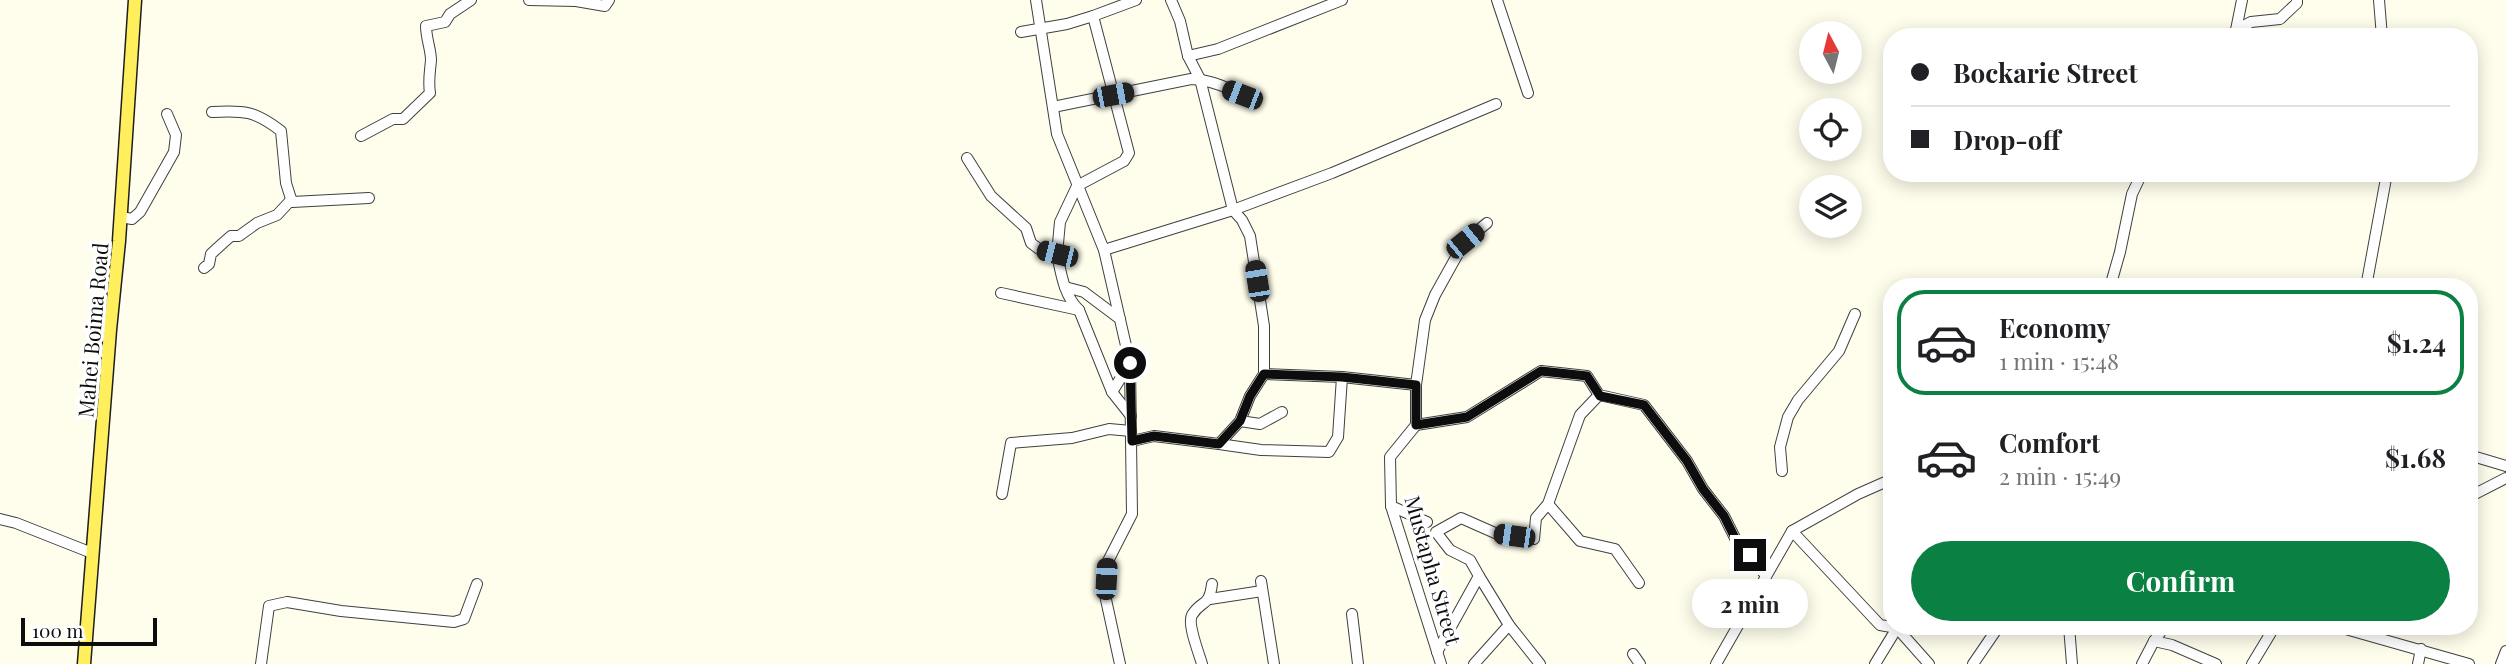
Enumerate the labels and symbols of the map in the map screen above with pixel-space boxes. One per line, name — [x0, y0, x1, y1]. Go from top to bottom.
north arrow — [1799, 21, 1862, 84]
car — [1219, 78, 1266, 112]
car — [1091, 81, 1136, 109]
car — [1443, 220, 1488, 262]
car — [1035, 239, 1080, 269]
street label: Mahei Boima Road — [70, 241, 114, 419]
car — [1244, 259, 1271, 303]
route start — [1114, 347, 1146, 379]
street label: Mustapha Street — [1399, 492, 1469, 648]
car — [1492, 523, 1537, 549]
route end — [1734, 539, 1766, 571]
car — [1095, 557, 1118, 601]
callout: 2 min — [1692, 580, 1808, 628]
scale bar — [21, 615, 158, 647]

